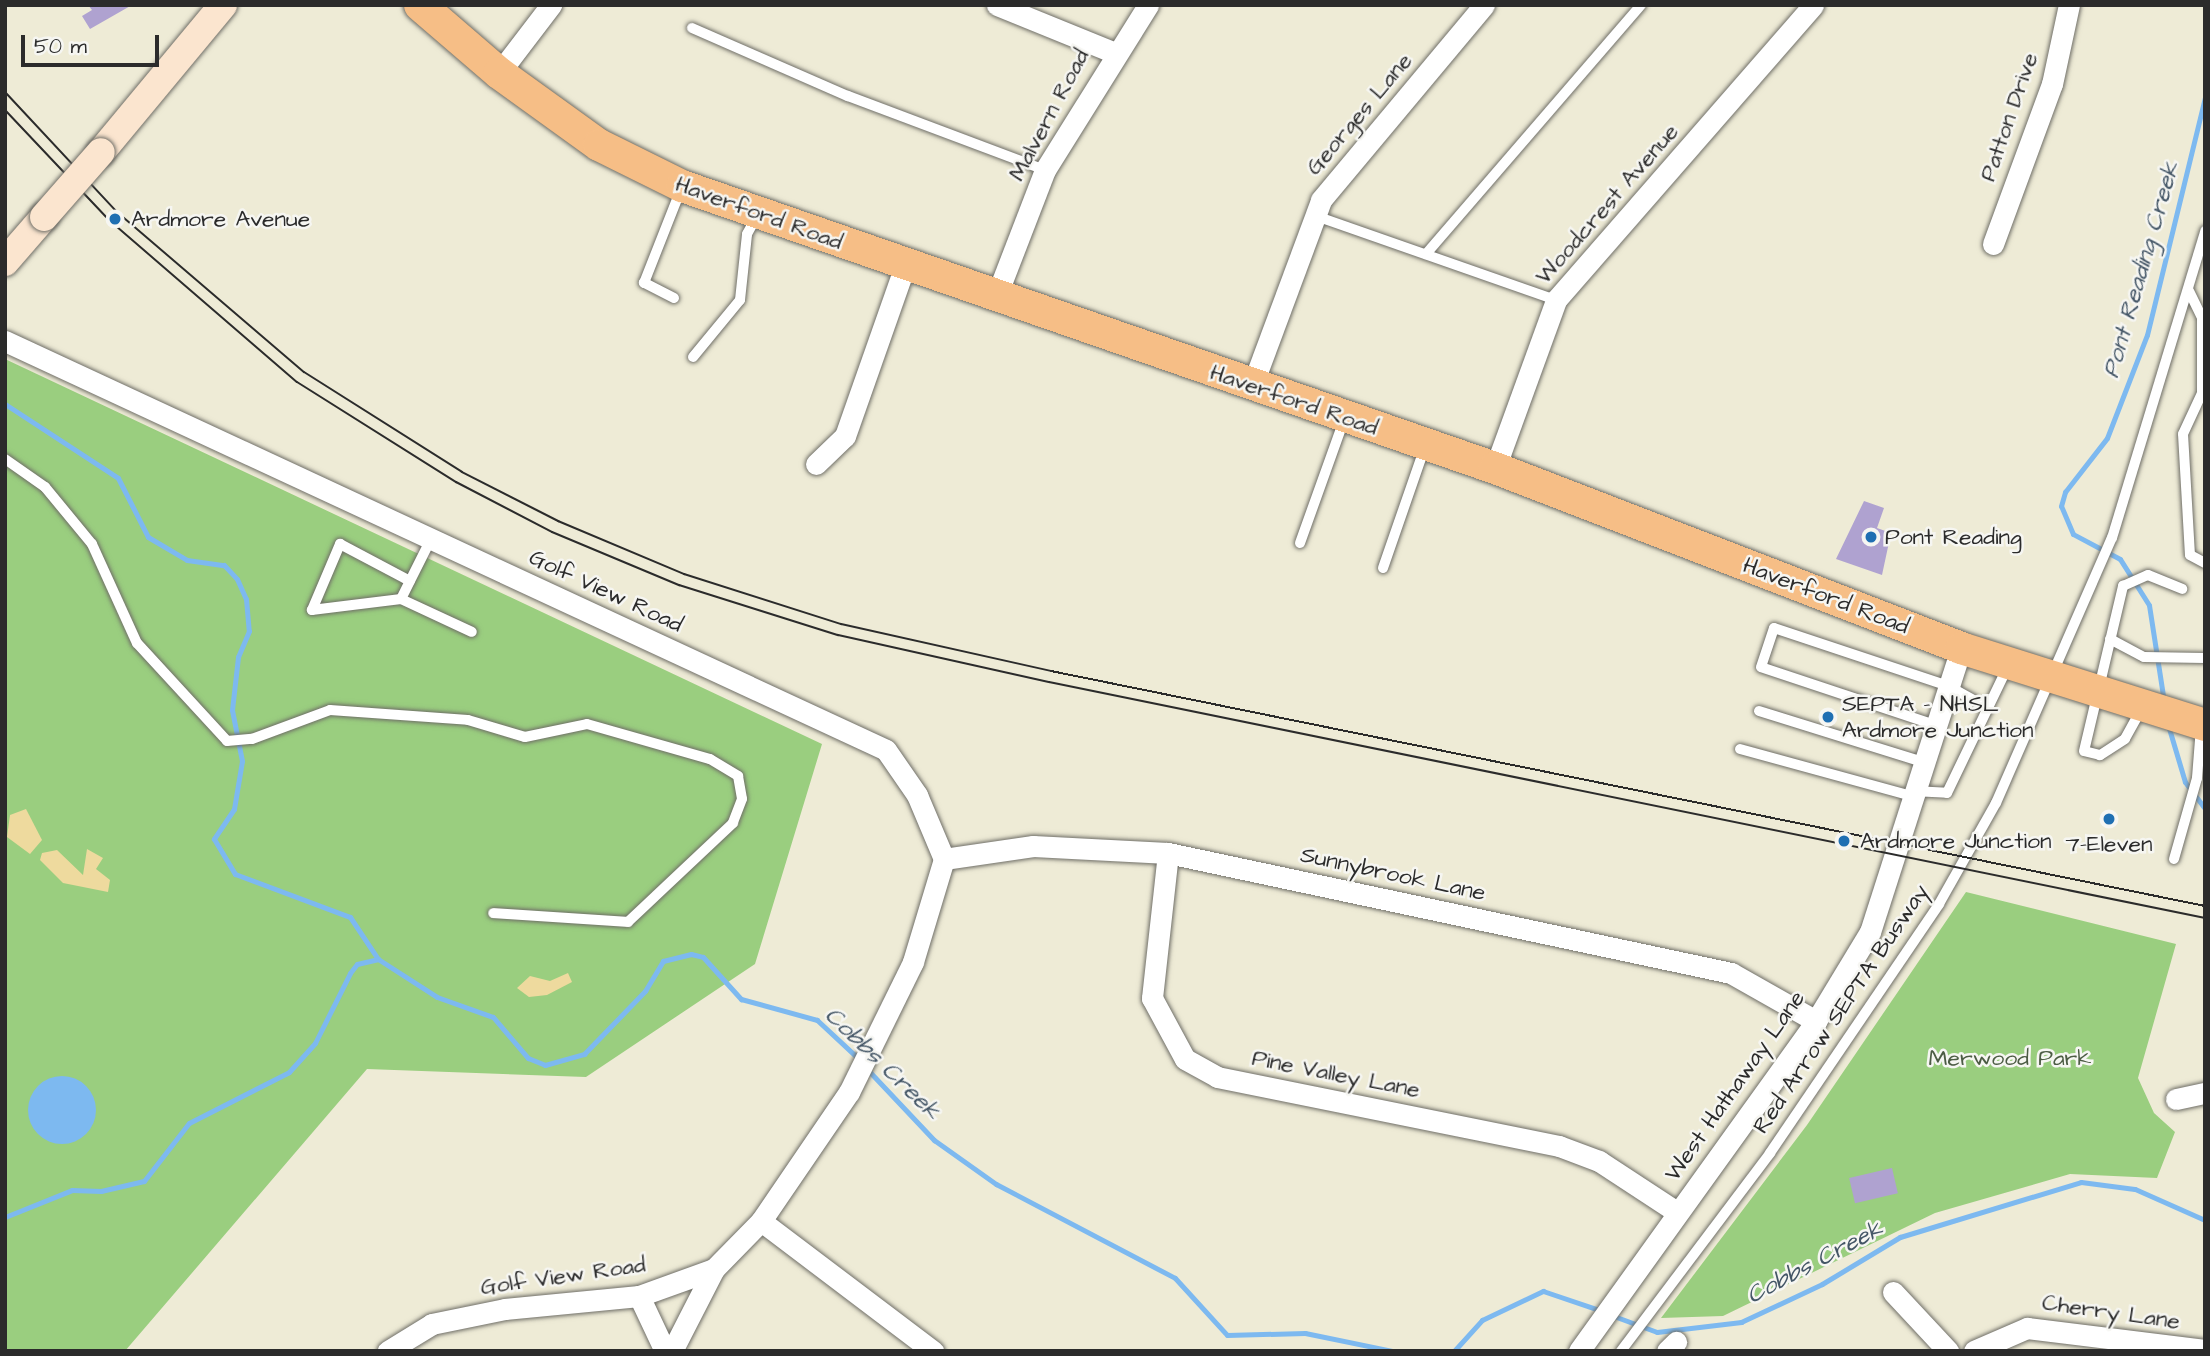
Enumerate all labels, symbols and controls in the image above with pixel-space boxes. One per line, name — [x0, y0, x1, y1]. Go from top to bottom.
scale bar — [24, 21, 163, 65]
text: 50 m — [34, 32, 87, 61]
street label: Malvern Road — [1003, 45, 1095, 185]
street label: Georges Lane — [1300, 47, 1418, 181]
street label: Patton Drive — [1974, 49, 2044, 185]
street label: Woodcrest Avenue — [1530, 118, 1684, 290]
water label: Pont Reading Creek — [2097, 159, 2187, 381]
street label: Haverford Road — [672, 170, 846, 256]
place label: Ardmore Avenue — [131, 205, 310, 233]
marker: Ardmore Avenue — [105, 209, 125, 229]
street label: Haverford Road — [1206, 358, 1382, 442]
place label: Pont Reading — [1885, 523, 2022, 551]
marker: Pont Reading — [1863, 529, 1879, 545]
street label: Golf View Road — [525, 543, 687, 639]
street label: Haverford Road — [1739, 552, 1913, 640]
place label: SEPTA - NHSL Ardmore Junction — [1842, 690, 2034, 744]
marker: SEPTA - NHSL Ardmore Junction — [1820, 709, 1836, 725]
marker: 7-Eleven — [2101, 811, 2117, 827]
place label: Ardmore Junction — [1860, 827, 2052, 855]
place label: 7-Eleven — [2066, 830, 2152, 858]
marker: Ardmore Junction — [1834, 831, 1854, 851]
street label: Sunnybrook Lane — [1298, 841, 1488, 907]
street label: Red Arrow SEPTA Busway — [1747, 879, 1935, 1139]
street label: West Hathaway Lane — [1659, 986, 1811, 1186]
water label: Cobbs Creek — [818, 1002, 946, 1126]
street label: Pine Valley Lane — [1250, 1044, 1422, 1104]
park label: Merwood Park — [1929, 1044, 2091, 1072]
water label: Cobbs Creek — [1742, 1215, 1888, 1311]
street label: Golf View Road — [479, 1251, 647, 1301]
street label: Cherry Lane — [2040, 1289, 2182, 1335]

